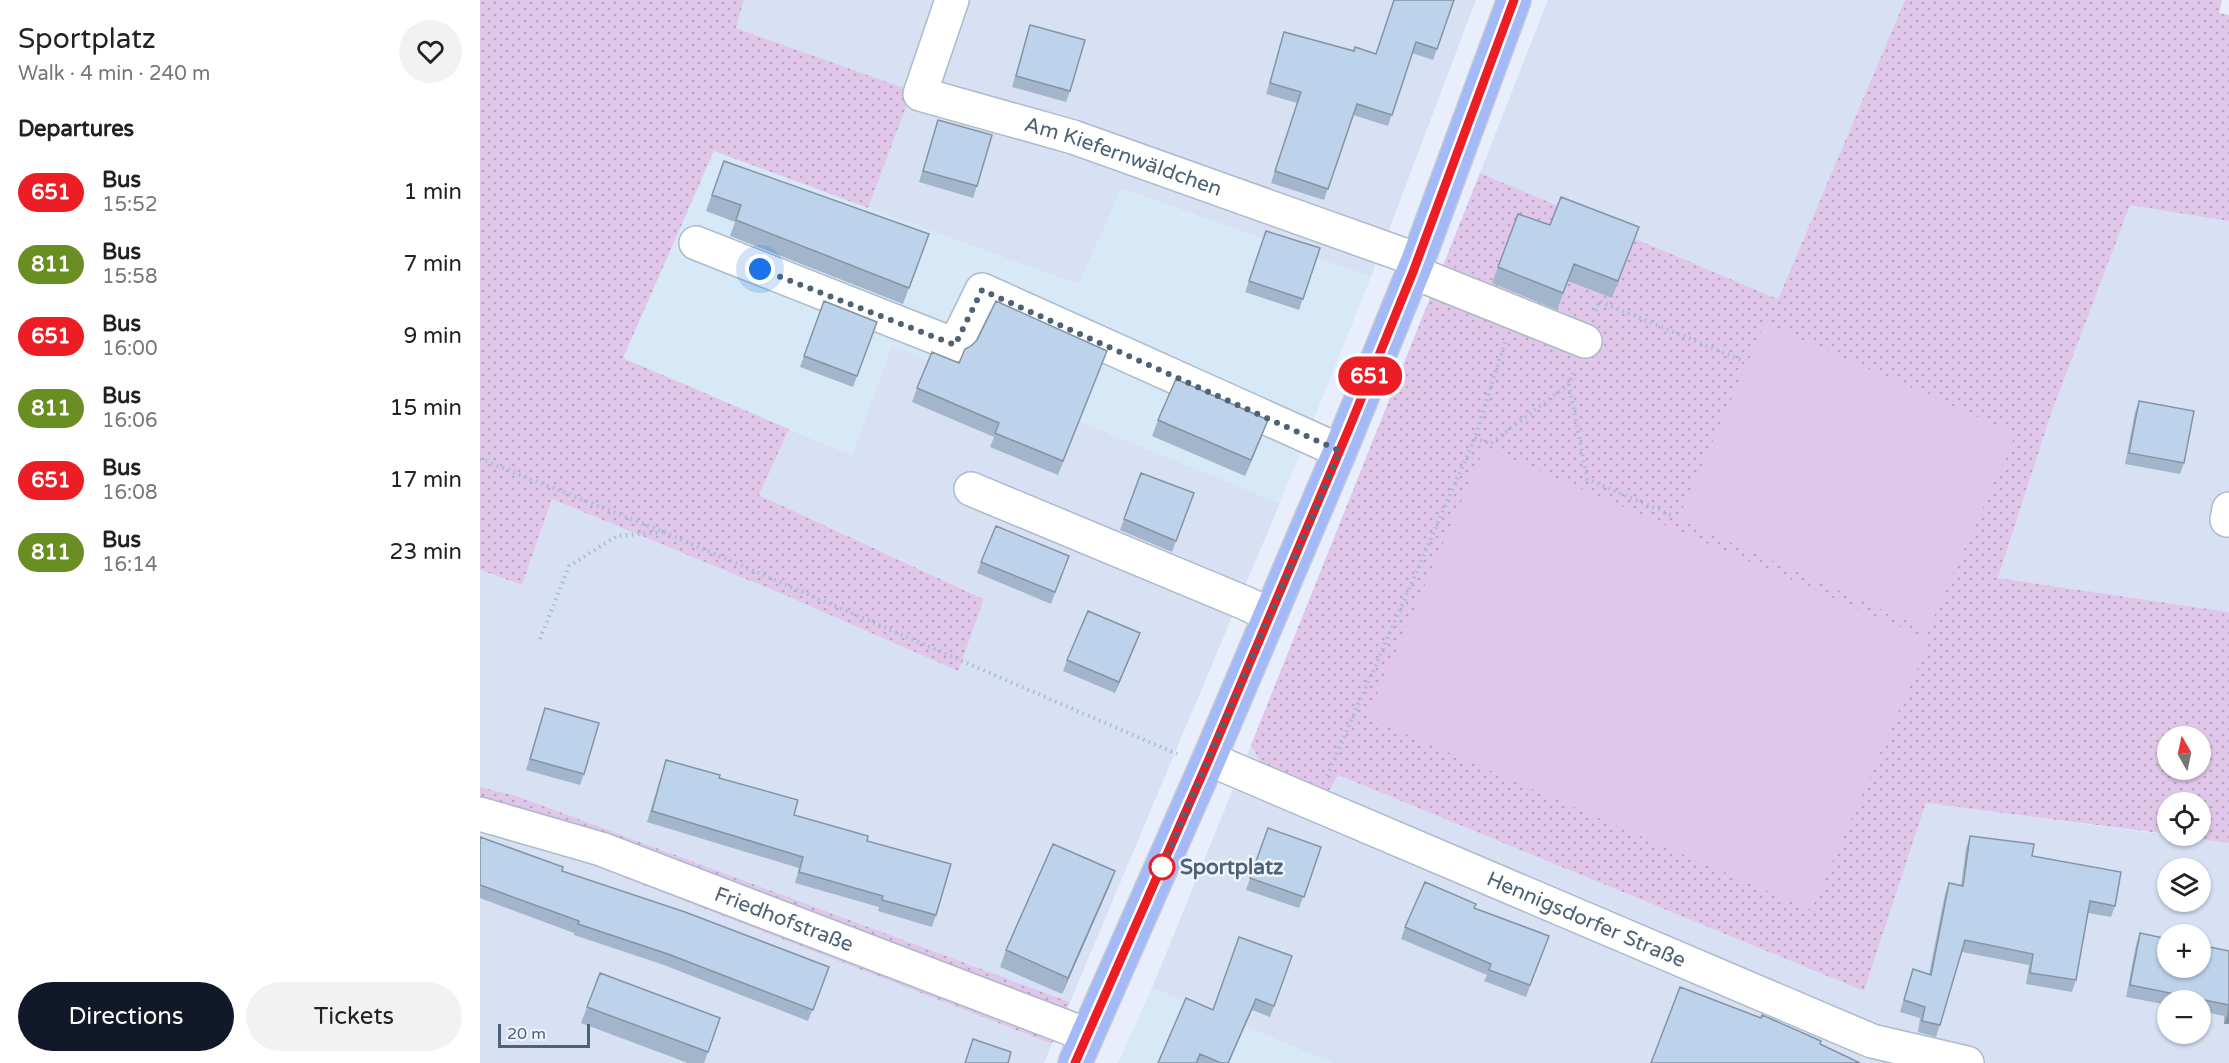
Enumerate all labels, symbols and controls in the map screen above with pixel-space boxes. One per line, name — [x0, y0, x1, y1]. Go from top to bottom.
button: heart — [399, 20, 462, 83]
text: Sportplatz — [18, 22, 156, 56]
text: Walk · 4 min · 240 m — [18, 62, 210, 86]
street label: Am Kiefernwäldchen — [1022, 112, 1225, 202]
text: Departures — [18, 116, 134, 142]
text: Bus — [102, 167, 141, 193]
text: 1 min — [403, 179, 462, 205]
text: 651 — [31, 180, 71, 205]
text: 15:52 — [102, 193, 157, 217]
text: Bus — [102, 239, 141, 265]
text: 7 min — [403, 251, 462, 277]
text: 811 — [31, 252, 71, 277]
your location — [745, 254, 775, 284]
text: 15:58 — [102, 265, 157, 289]
text: Bus — [102, 311, 141, 337]
text: 9 min — [403, 323, 462, 349]
text: 651 — [31, 324, 71, 349]
text: 16:00 — [102, 337, 157, 361]
line badge: 651 — [1336, 356, 1404, 395]
text: 651 — [1350, 364, 1390, 389]
text: Bus — [102, 383, 141, 409]
text: 15 min — [390, 395, 462, 421]
text: 811 — [31, 396, 71, 421]
text: 16:06 — [102, 409, 157, 433]
text: Bus — [102, 455, 141, 481]
text: 17 min — [390, 467, 462, 493]
text: 651 — [31, 468, 71, 493]
text: 16:08 — [102, 481, 157, 505]
text: Bus — [102, 527, 141, 553]
text: 23 min — [390, 539, 462, 565]
text: 811 — [31, 540, 71, 565]
text: 16:14 — [102, 553, 157, 577]
north arrow — [2157, 726, 2211, 780]
map controls — [2157, 726, 2211, 1044]
button: locate — [2157, 792, 2211, 846]
marker: Sportplatz — [1149, 854, 1175, 880]
place label: Sportplatz — [1180, 855, 1284, 880]
button: layers — [2157, 858, 2211, 912]
street label: Hennigsdorfer Straße — [1483, 866, 1690, 973]
street label: Friedhofstraße — [711, 881, 857, 957]
button: + — [2157, 924, 2211, 978]
button: Directions — [18, 982, 234, 1051]
button: Tickets — [246, 982, 462, 1051]
button: − — [2157, 990, 2211, 1044]
scale bar — [498, 1021, 590, 1048]
text: 20 m — [507, 1024, 546, 1044]

